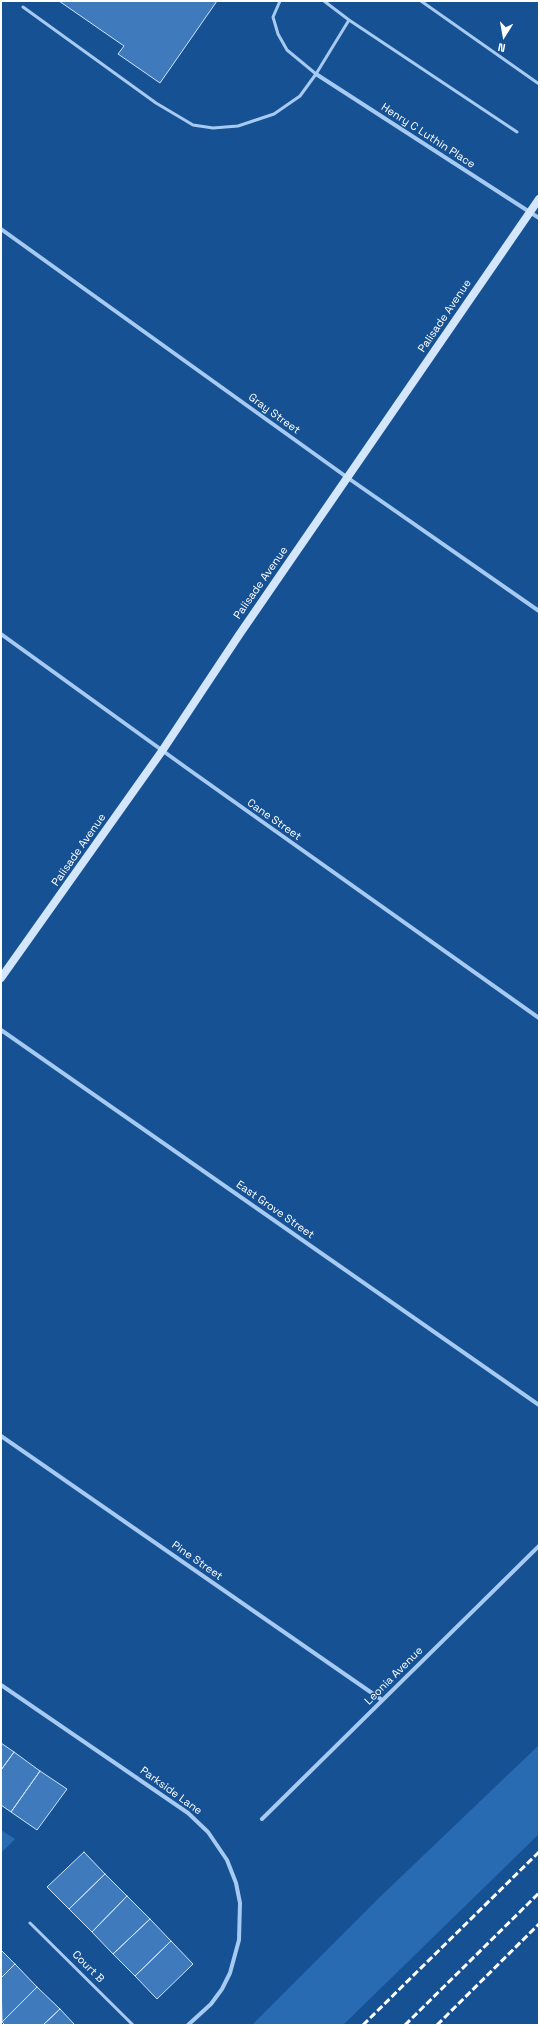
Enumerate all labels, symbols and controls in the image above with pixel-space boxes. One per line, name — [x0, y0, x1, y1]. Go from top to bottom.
north arrow — [484, 16, 524, 56]
text: N — [497, 40, 507, 55]
street label: Henry C Luthin Place — [379, 101, 477, 171]
street label: Palisade Avenue — [416, 277, 474, 355]
street label: Gray Street — [246, 391, 302, 437]
street label: Palisade Avenue — [231, 544, 291, 622]
street label: Cane Street — [244, 797, 304, 843]
street label: Palisade Avenue — [49, 811, 109, 889]
street label: East Grove Street — [233, 1178, 317, 1242]
street label: Pine Street — [169, 1539, 225, 1583]
street label: Leonia Avenue — [362, 1644, 426, 1708]
street label: Parkside Lane — [137, 1764, 205, 1818]
street label: Court B — [69, 1948, 107, 1986]

